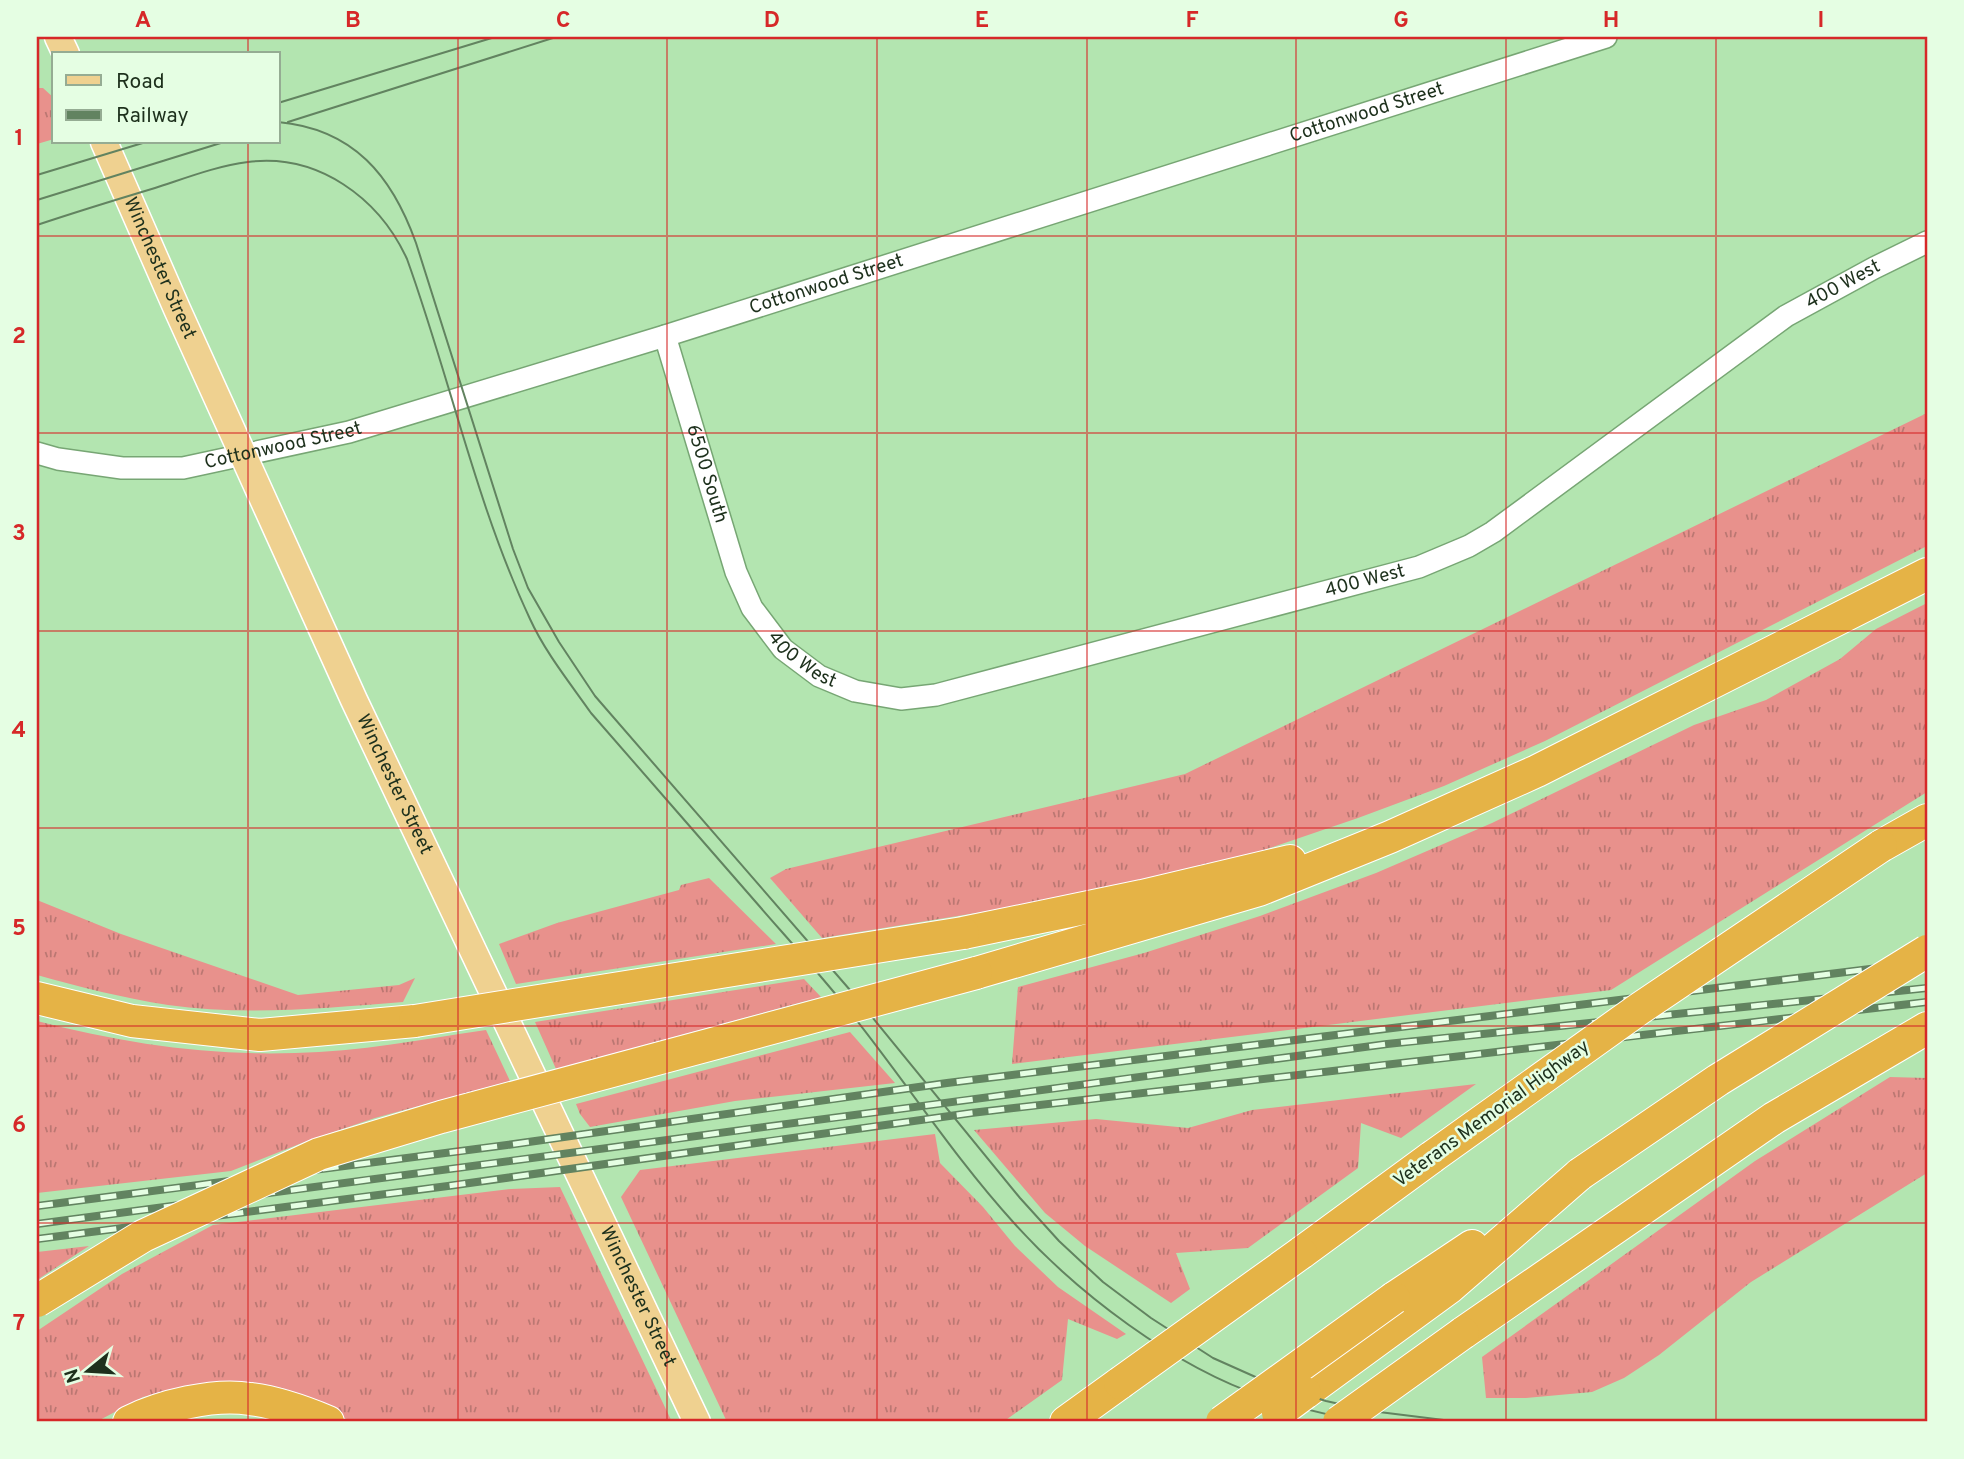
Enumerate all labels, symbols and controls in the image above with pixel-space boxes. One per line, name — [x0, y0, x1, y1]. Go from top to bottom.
text: A — [135, 7, 151, 36]
text: B — [345, 7, 361, 36]
text: C — [556, 7, 570, 36]
text: D — [764, 7, 780, 36]
text: E — [975, 7, 989, 36]
text: F — [1185, 7, 1199, 36]
text: G — [1393, 7, 1409, 36]
text: H — [1603, 7, 1619, 36]
text: I — [1818, 7, 1824, 36]
legend — [52, 52, 280, 144]
text: Road — [116, 69, 165, 96]
street label: Cottonwood Street — [1287, 77, 1447, 149]
text: Railway — [116, 103, 189, 130]
text: 1 — [14, 125, 24, 154]
street label: Winchester Street — [118, 194, 201, 343]
street label: Cottonwood Street — [746, 249, 907, 320]
street label: 400 West — [1802, 255, 1884, 315]
text: 2 — [12, 323, 26, 352]
street label: Cottonwood Street — [202, 417, 365, 475]
street label: 6500 South — [680, 422, 733, 526]
text: 3 — [12, 520, 26, 549]
street label: 400 West — [1322, 559, 1408, 603]
street label: 400 West — [762, 627, 840, 694]
street label: Winchester Street — [351, 710, 438, 859]
text: 4 — [12, 717, 26, 746]
text: 5 — [12, 915, 26, 944]
street label: Veterans Memorial Highway — [1389, 1035, 1595, 1193]
text: 6 — [12, 1112, 26, 1141]
street label: Winchester Street — [594, 1223, 681, 1371]
text: 7 — [13, 1310, 25, 1339]
north arrow — [52, 1336, 122, 1406]
text: N — [60, 1365, 87, 1386]

